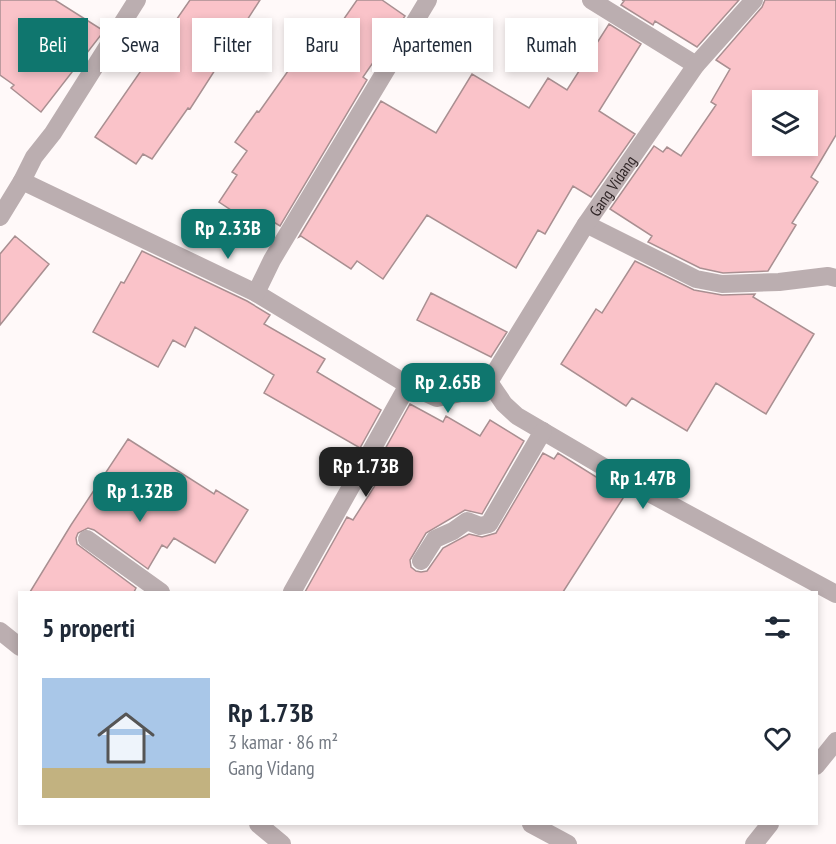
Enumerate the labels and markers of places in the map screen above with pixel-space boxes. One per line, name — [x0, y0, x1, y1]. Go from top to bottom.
pin: Rp 2.33B — [166, 209, 290, 260]
pin: Rp 2.65B — [386, 363, 510, 414]
pin: Rp 1.73B — [304, 447, 428, 498]
pin: Rp 1.47B — [581, 459, 705, 510]
pin: Rp 1.32B — [78, 472, 202, 523]

